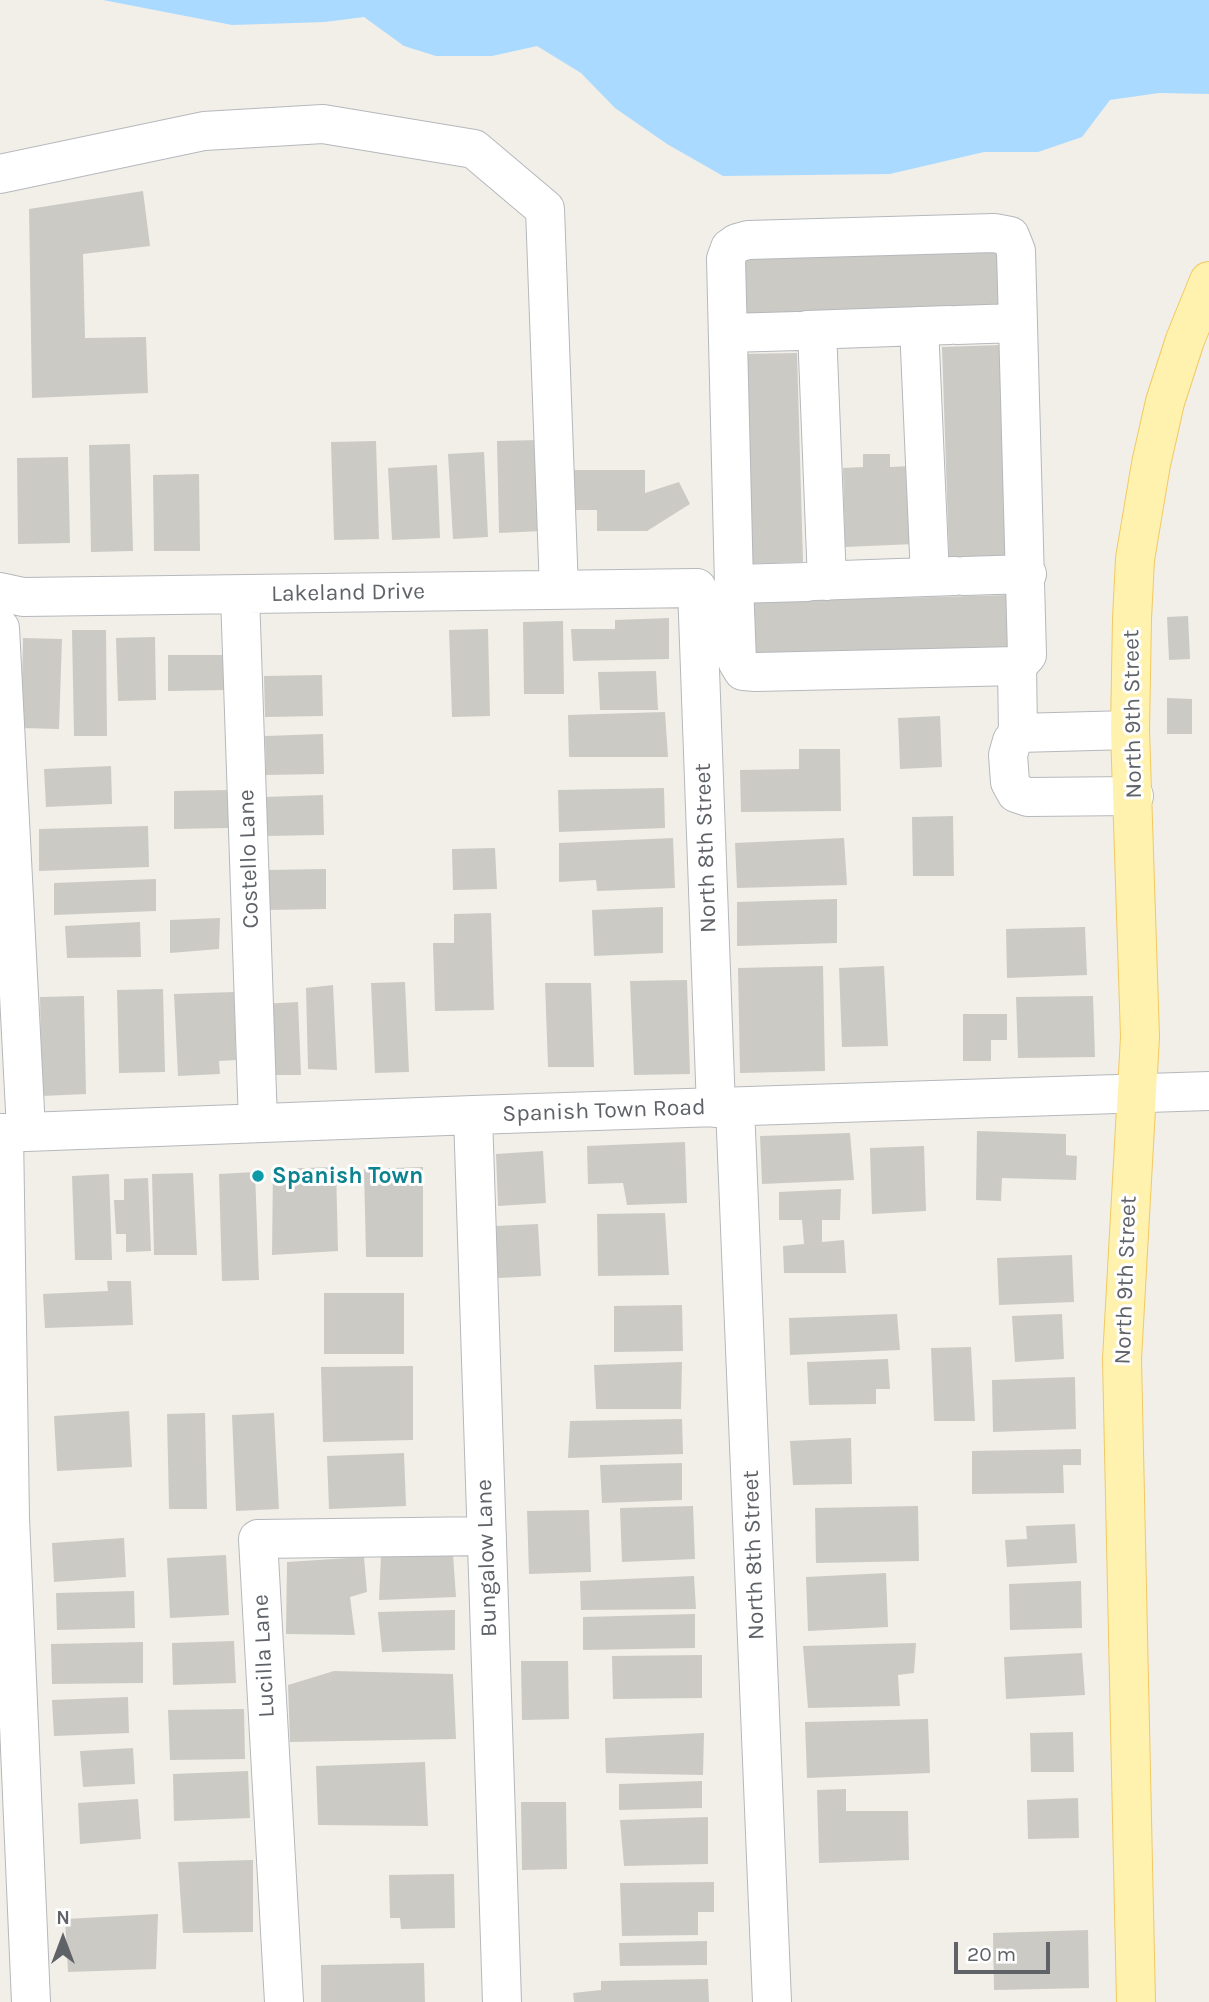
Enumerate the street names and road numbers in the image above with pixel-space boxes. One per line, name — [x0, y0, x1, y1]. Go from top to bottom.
street label: Lakeland Drive — [271, 578, 425, 608]
street label: North 9th Street — [1118, 629, 1148, 799]
street label: North 8th Street — [689, 763, 723, 933]
street label: Costello Lane — [233, 789, 265, 929]
street label: Spanish Town Road — [502, 1094, 706, 1128]
street label: North 9th Street — [1109, 1195, 1143, 1365]
street label: North 8th Street — [737, 1470, 771, 1640]
street label: Bungalow Lane — [470, 1479, 504, 1637]
street label: Lucilla Lane — [247, 1594, 281, 1718]

